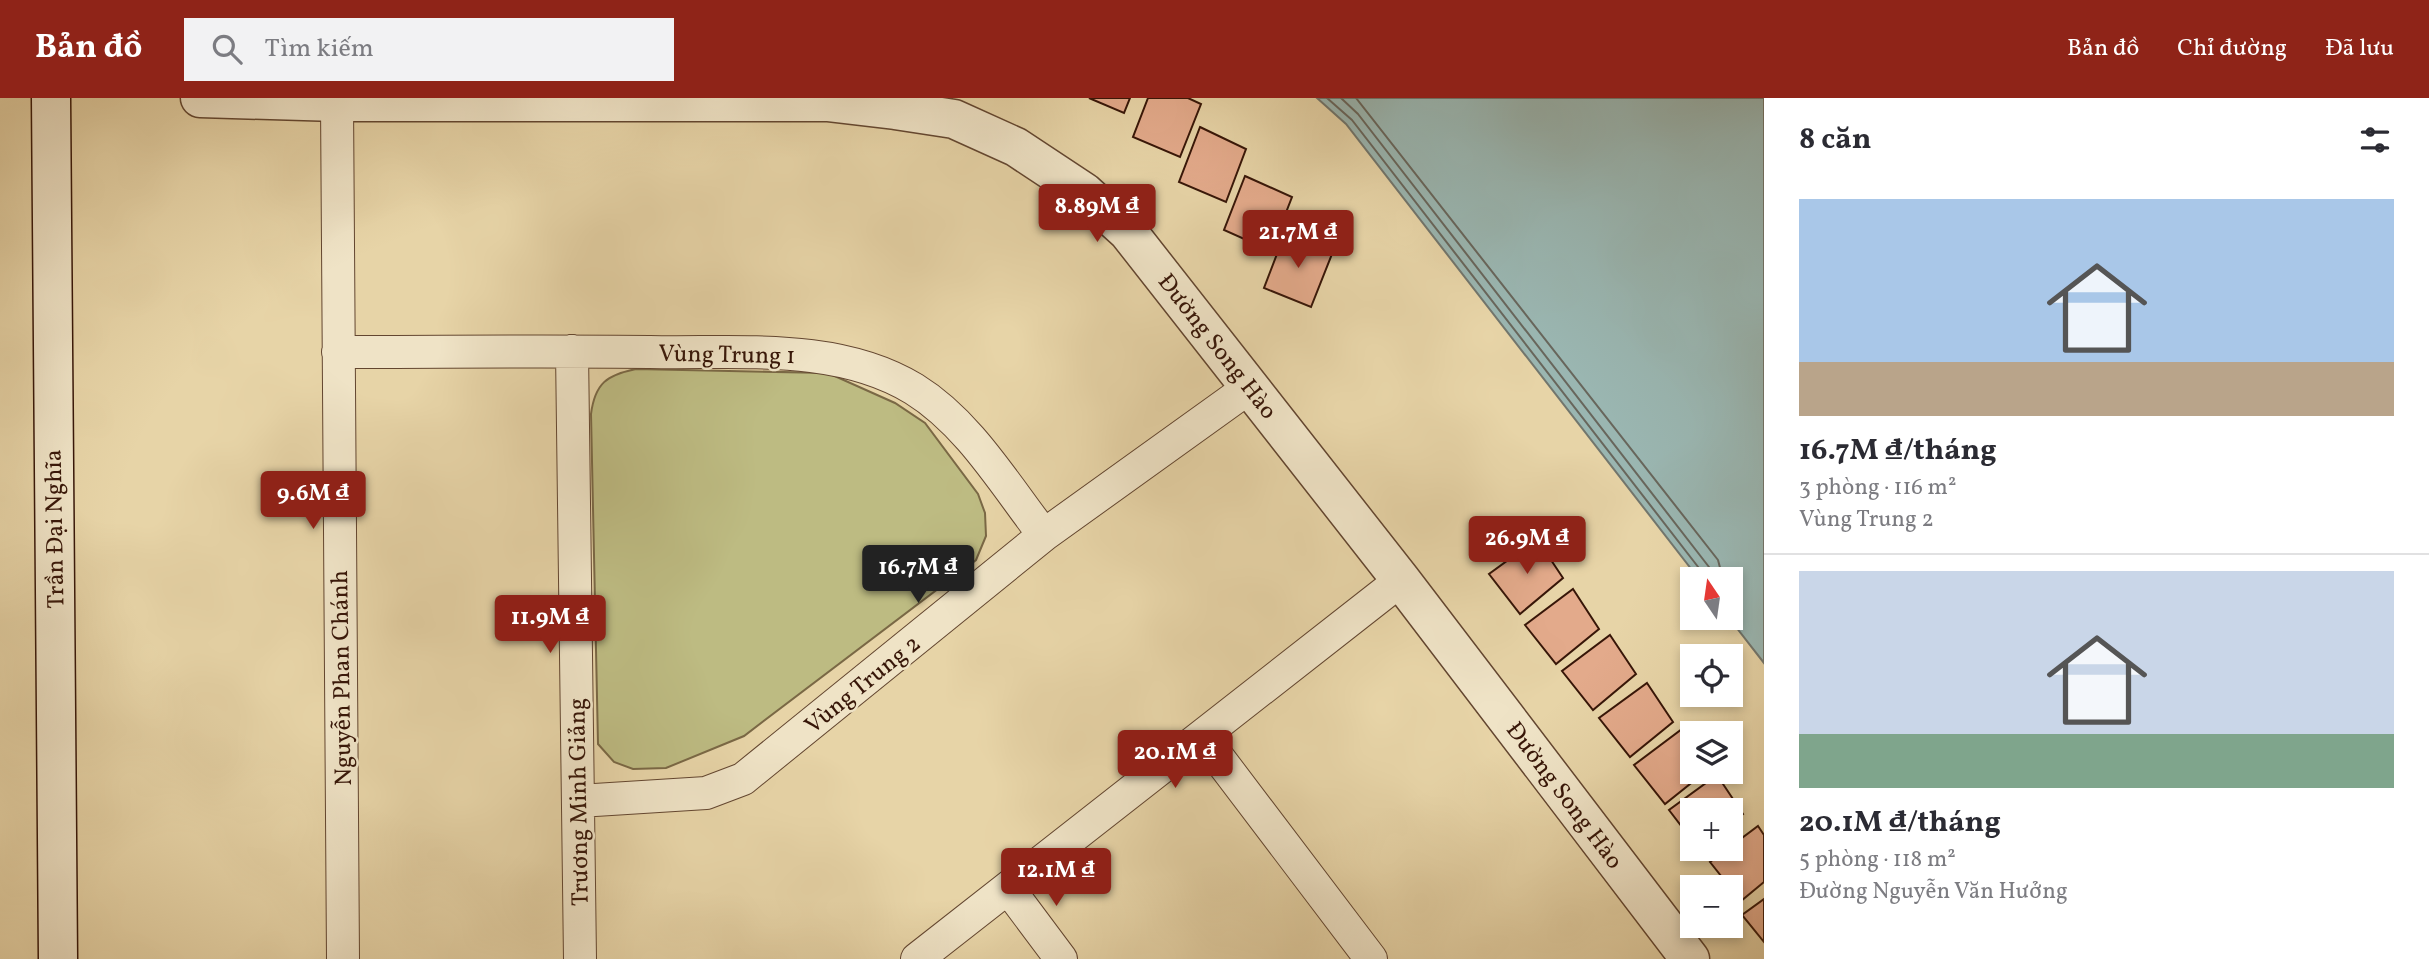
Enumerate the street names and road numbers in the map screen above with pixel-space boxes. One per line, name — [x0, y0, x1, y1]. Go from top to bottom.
street label: Đường Song Hào — [1149, 267, 1284, 427]
street label: Vùng Trung 1 — [658, 338, 796, 374]
street label: Trần Đại Nghĩa — [38, 449, 74, 609]
street label: Nguyễn Phan Chánh — [324, 570, 362, 786]
street label: Vùng Trung 2 — [798, 628, 929, 743]
street label: Trương Minh Giảng — [561, 698, 599, 906]
street label: Đường Song Hào — [1497, 715, 1630, 877]

